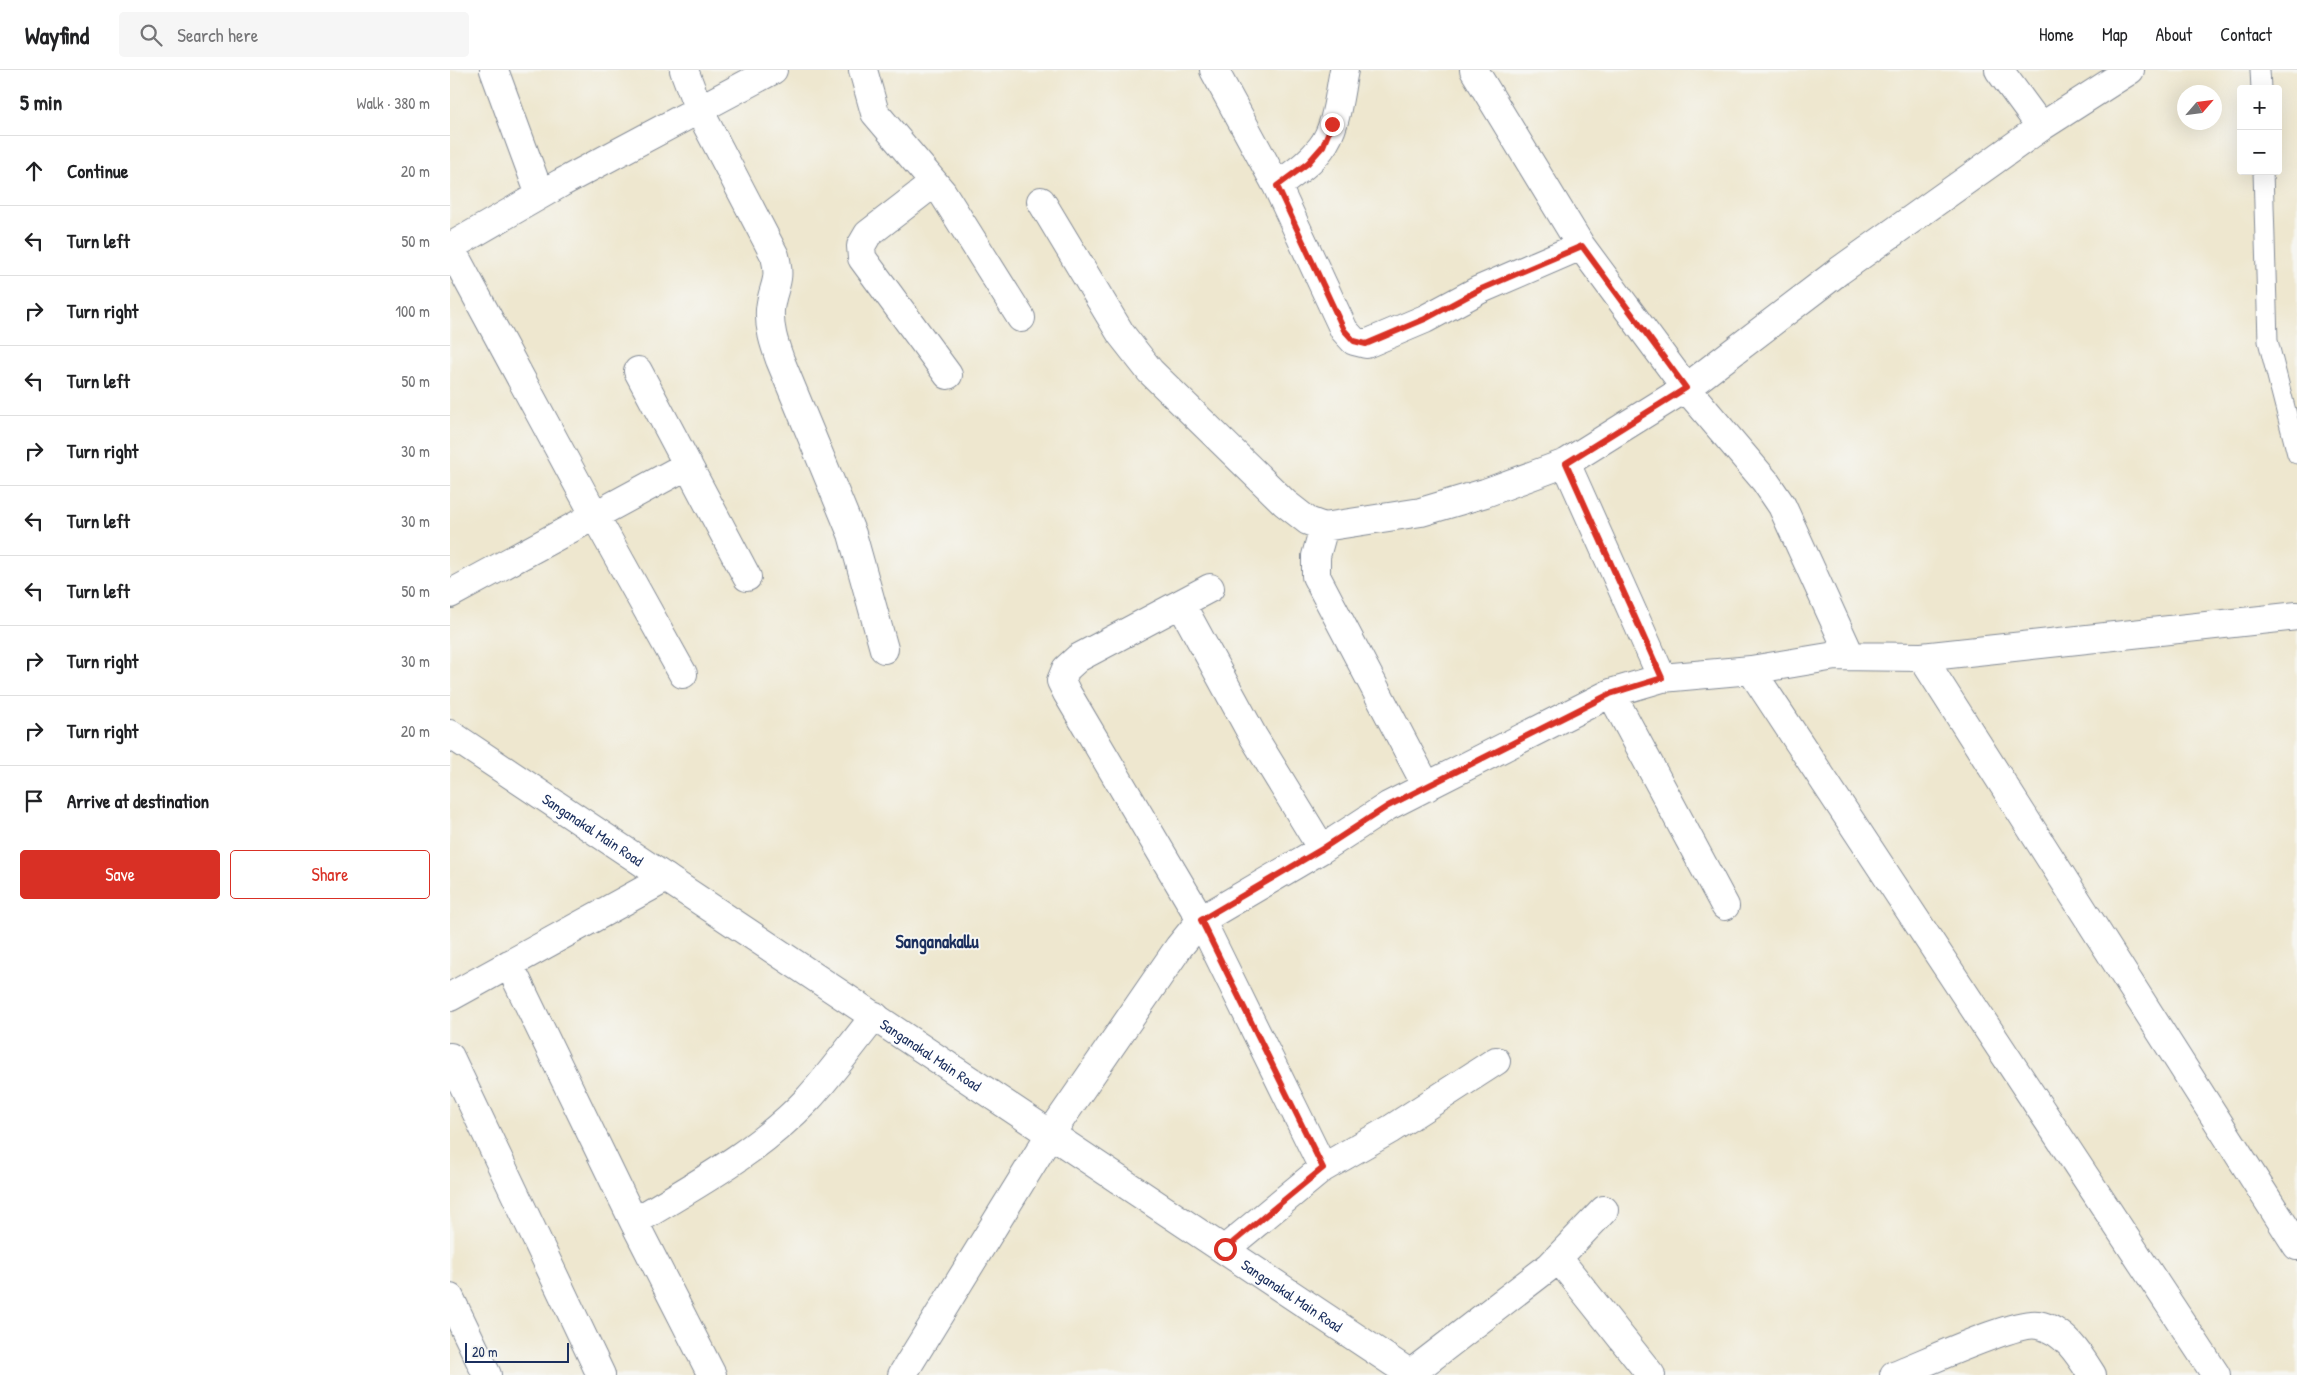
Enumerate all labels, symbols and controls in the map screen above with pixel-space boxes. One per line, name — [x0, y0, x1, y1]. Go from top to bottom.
search box — [119, 12, 469, 57]
text: Wayfind — [25, 19, 89, 51]
icon: search — [137, 21, 165, 49]
text: Search here — [177, 22, 258, 48]
text: Home — [2039, 22, 2074, 47]
text: Map — [2102, 22, 2127, 47]
text: About — [2155, 22, 2192, 47]
text: Contact — [2220, 22, 2272, 47]
north arrow — [2177, 85, 2222, 130]
map controls — [2237, 85, 2282, 175]
button: + — [2237, 85, 2282, 130]
text: 5 min — [20, 88, 62, 117]
text: Walk · 380 m — [357, 92, 430, 114]
route end — [1321, 113, 1344, 136]
button: − — [2237, 130, 2282, 175]
icon: ahead — [20, 157, 48, 185]
text: Continue — [67, 158, 128, 184]
text: 20 m — [401, 160, 430, 182]
icon: left — [20, 227, 48, 255]
text: Turn left — [67, 228, 130, 254]
text: 50 m — [402, 230, 430, 252]
icon: right — [20, 297, 48, 325]
text: Turn right — [67, 298, 138, 324]
text: 100 m — [395, 300, 430, 322]
icon: left — [20, 367, 48, 395]
text: Turn left — [67, 368, 130, 394]
text: 50 m — [402, 370, 430, 392]
icon: right — [20, 437, 48, 465]
text: Turn right — [67, 438, 138, 464]
text: 30 m — [401, 440, 430, 462]
icon: left — [20, 507, 48, 535]
text: Turn left — [67, 508, 130, 534]
text: 30 m — [401, 510, 430, 532]
icon: left — [20, 577, 48, 605]
text: Turn left — [67, 578, 130, 604]
text: 50 m — [402, 580, 430, 602]
icon: right — [20, 647, 48, 675]
text: Turn right — [67, 648, 138, 674]
text: 30 m — [401, 650, 430, 672]
icon: right — [20, 717, 48, 745]
text: Turn right — [67, 718, 138, 744]
text: 20 m — [401, 720, 430, 742]
icon: arrive — [20, 787, 48, 815]
text: Arrive at destination — [67, 788, 209, 814]
street label: Sanganakal Main Road — [538, 788, 648, 871]
button: Save — [20, 850, 220, 899]
button: Share — [230, 850, 430, 899]
district label: Sanganakallu — [895, 929, 979, 955]
street label: Sanganakal Main Road — [876, 1013, 986, 1096]
route start — [1214, 1238, 1237, 1261]
street label: Sanganakal Main Road — [1237, 1254, 1347, 1337]
scale bar — [465, 1340, 569, 1363]
text: 20 m — [472, 1342, 498, 1361]

